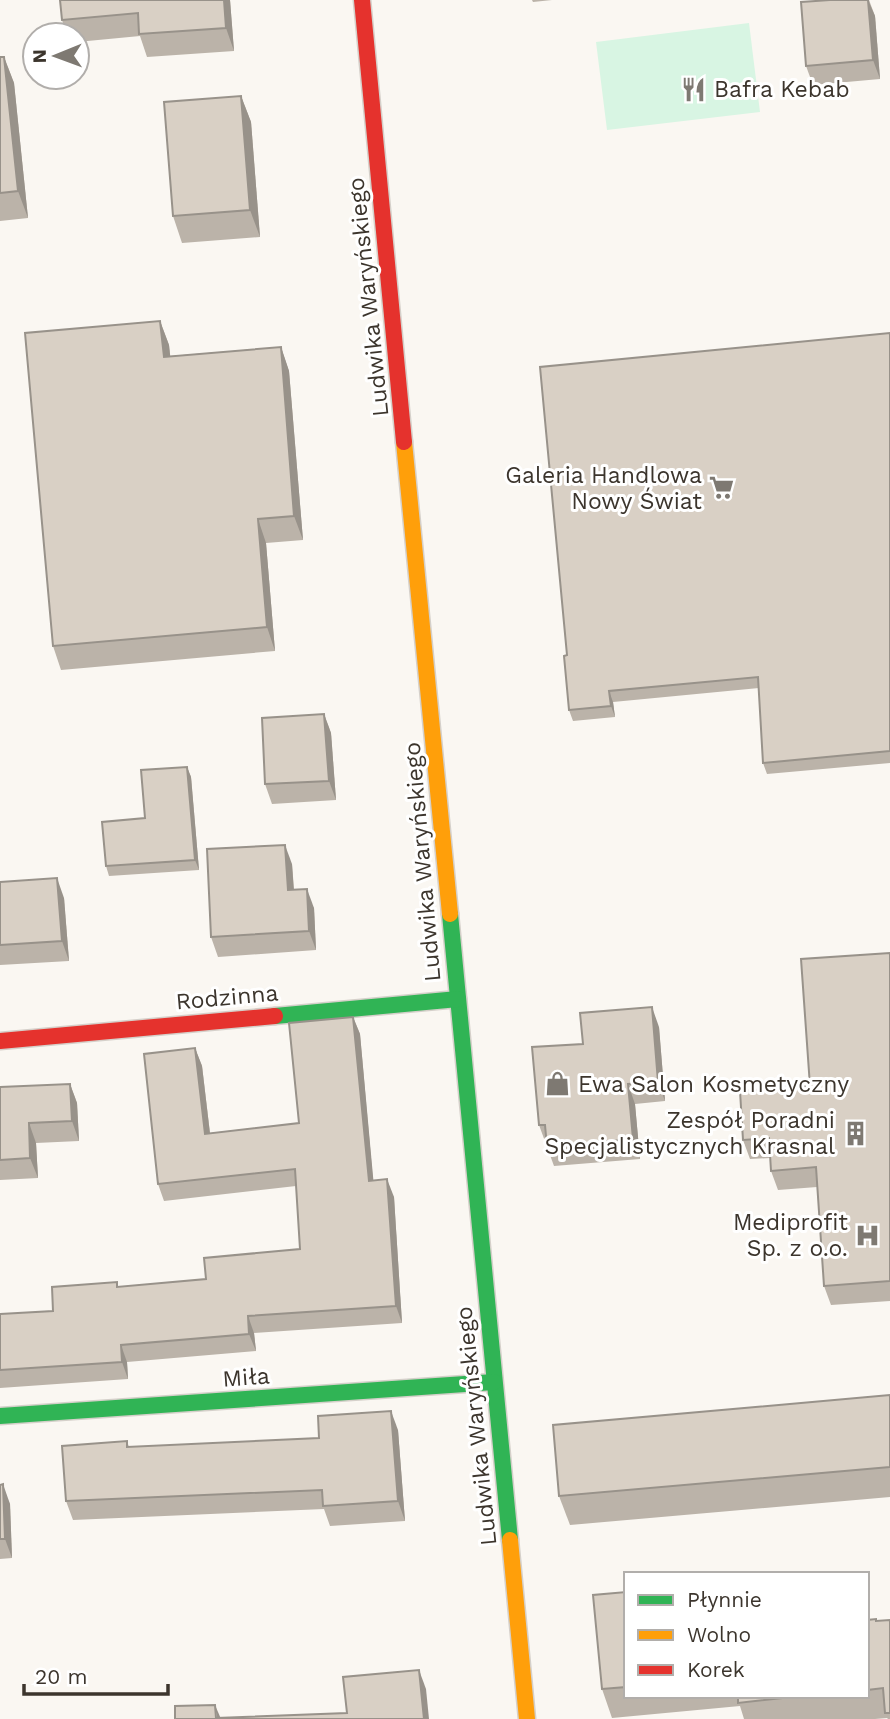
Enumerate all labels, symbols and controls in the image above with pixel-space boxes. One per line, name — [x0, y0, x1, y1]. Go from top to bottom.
north arrow — [21, 21, 91, 91]
text: N — [28, 49, 51, 64]
restaurant icon: Bafra Kebab — [680, 75, 708, 103]
place label: Bafra Kebab — [714, 76, 850, 103]
street label: Ludwika Waryńskiego — [343, 176, 394, 418]
place label: Galeria Handlowa Nowy Świat — [505, 462, 702, 515]
supermarket icon: Galeria Handlowa Nowy Świat — [708, 474, 736, 502]
street label: Ludwika Waryńskiego — [399, 741, 446, 983]
street label: Rodzinna — [175, 980, 280, 1015]
shop icon: Ewa Salon Kosmetyczny — [544, 1070, 572, 1098]
place label: Ewa Salon Kosmetyczny — [578, 1071, 849, 1098]
place label: Zespół Poradni Specjalistycznych Krasnal — [544, 1107, 835, 1160]
building icon: Zespół Poradni Specjalistycznych Krasnal — [841, 1119, 869, 1147]
place label: Mediprofit Sp. z o.o. — [733, 1209, 848, 1262]
hospital icon: Mediprofit Sp. z o.o. — [854, 1221, 882, 1249]
street label: Ludwika Waryńskiego — [451, 1305, 502, 1547]
street label: Miła — [221, 1362, 271, 1393]
legend — [624, 1572, 869, 1698]
text: Płynnie — [687, 1587, 762, 1612]
text: Wolno — [687, 1622, 751, 1647]
scale bar — [24, 1652, 168, 1696]
text: Korek — [687, 1657, 745, 1682]
text: 20 m — [35, 1664, 87, 1689]

